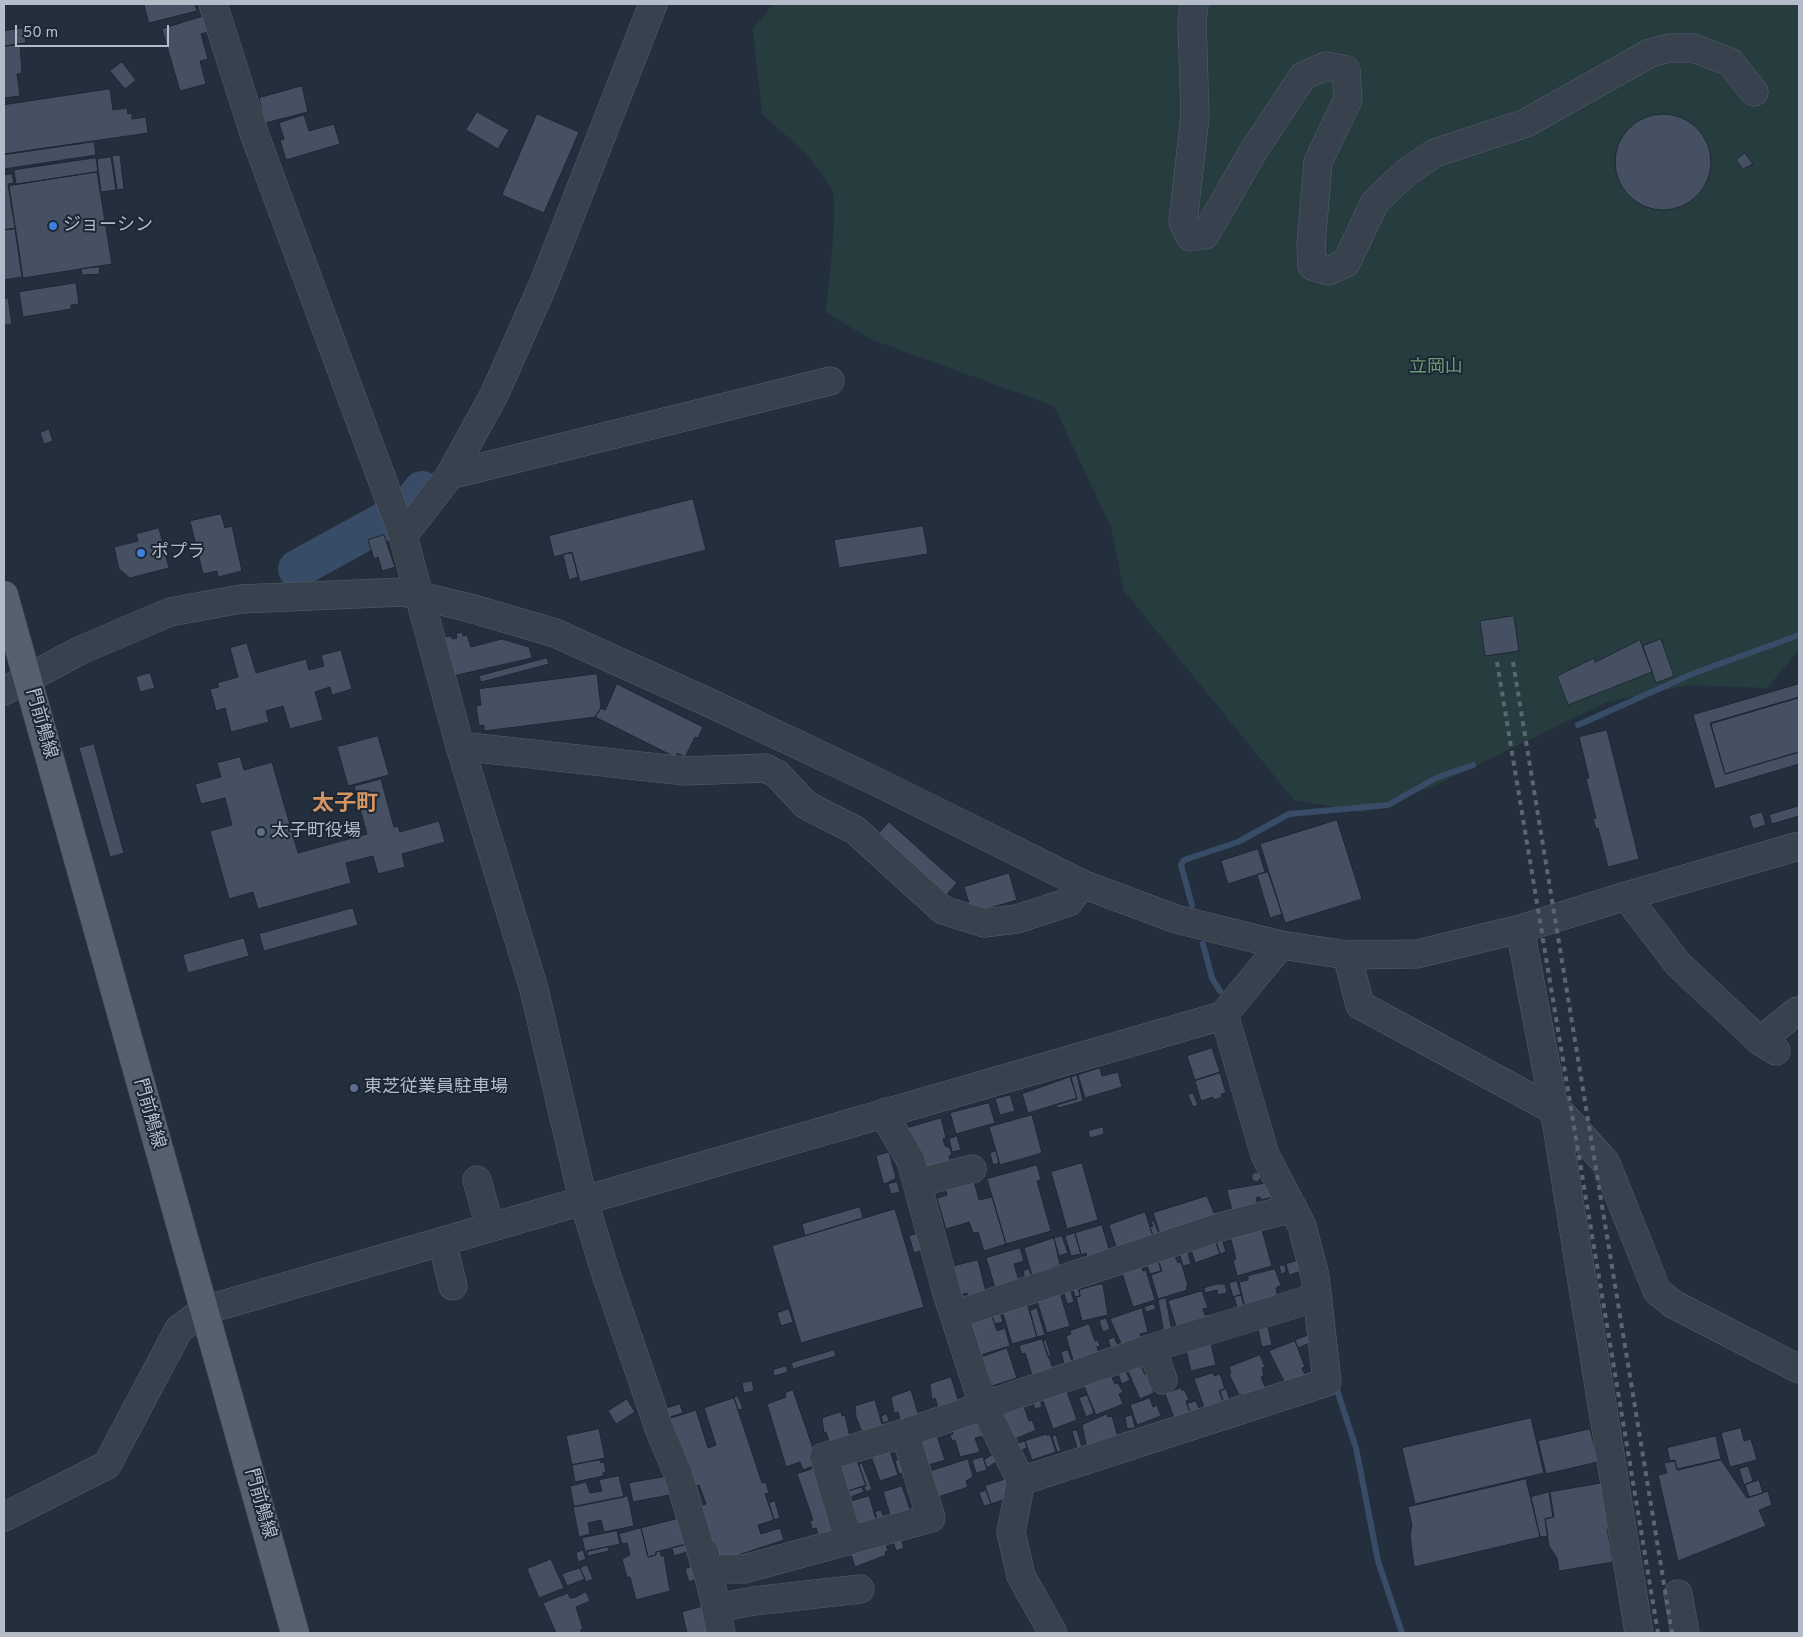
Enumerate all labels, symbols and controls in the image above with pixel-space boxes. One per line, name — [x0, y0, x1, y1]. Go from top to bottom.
scale bar — [18, 15, 171, 47]
text: 50 m — [23, 24, 58, 43]
place label: ジョーシン — [63, 215, 153, 237]
marker: ジョーシン — [47, 220, 59, 232]
park label: 立岡山 — [1409, 357, 1463, 379]
place label: ポプラ — [151, 542, 205, 564]
marker: ポプラ — [135, 547, 147, 559]
street label: 門前鵤線 — [20, 686, 60, 762]
district label: 太子町 — [312, 793, 378, 819]
place label: 太子町役場 — [271, 821, 361, 843]
marker: 太子町役場 — [255, 826, 267, 838]
street label: 門前鵤線 — [128, 1076, 168, 1152]
place label: 東芝従業員駐車場 — [364, 1077, 508, 1099]
marker: 東芝従業員駐車場 — [348, 1082, 360, 1094]
street label: 門前鵤線 — [239, 1466, 279, 1542]

